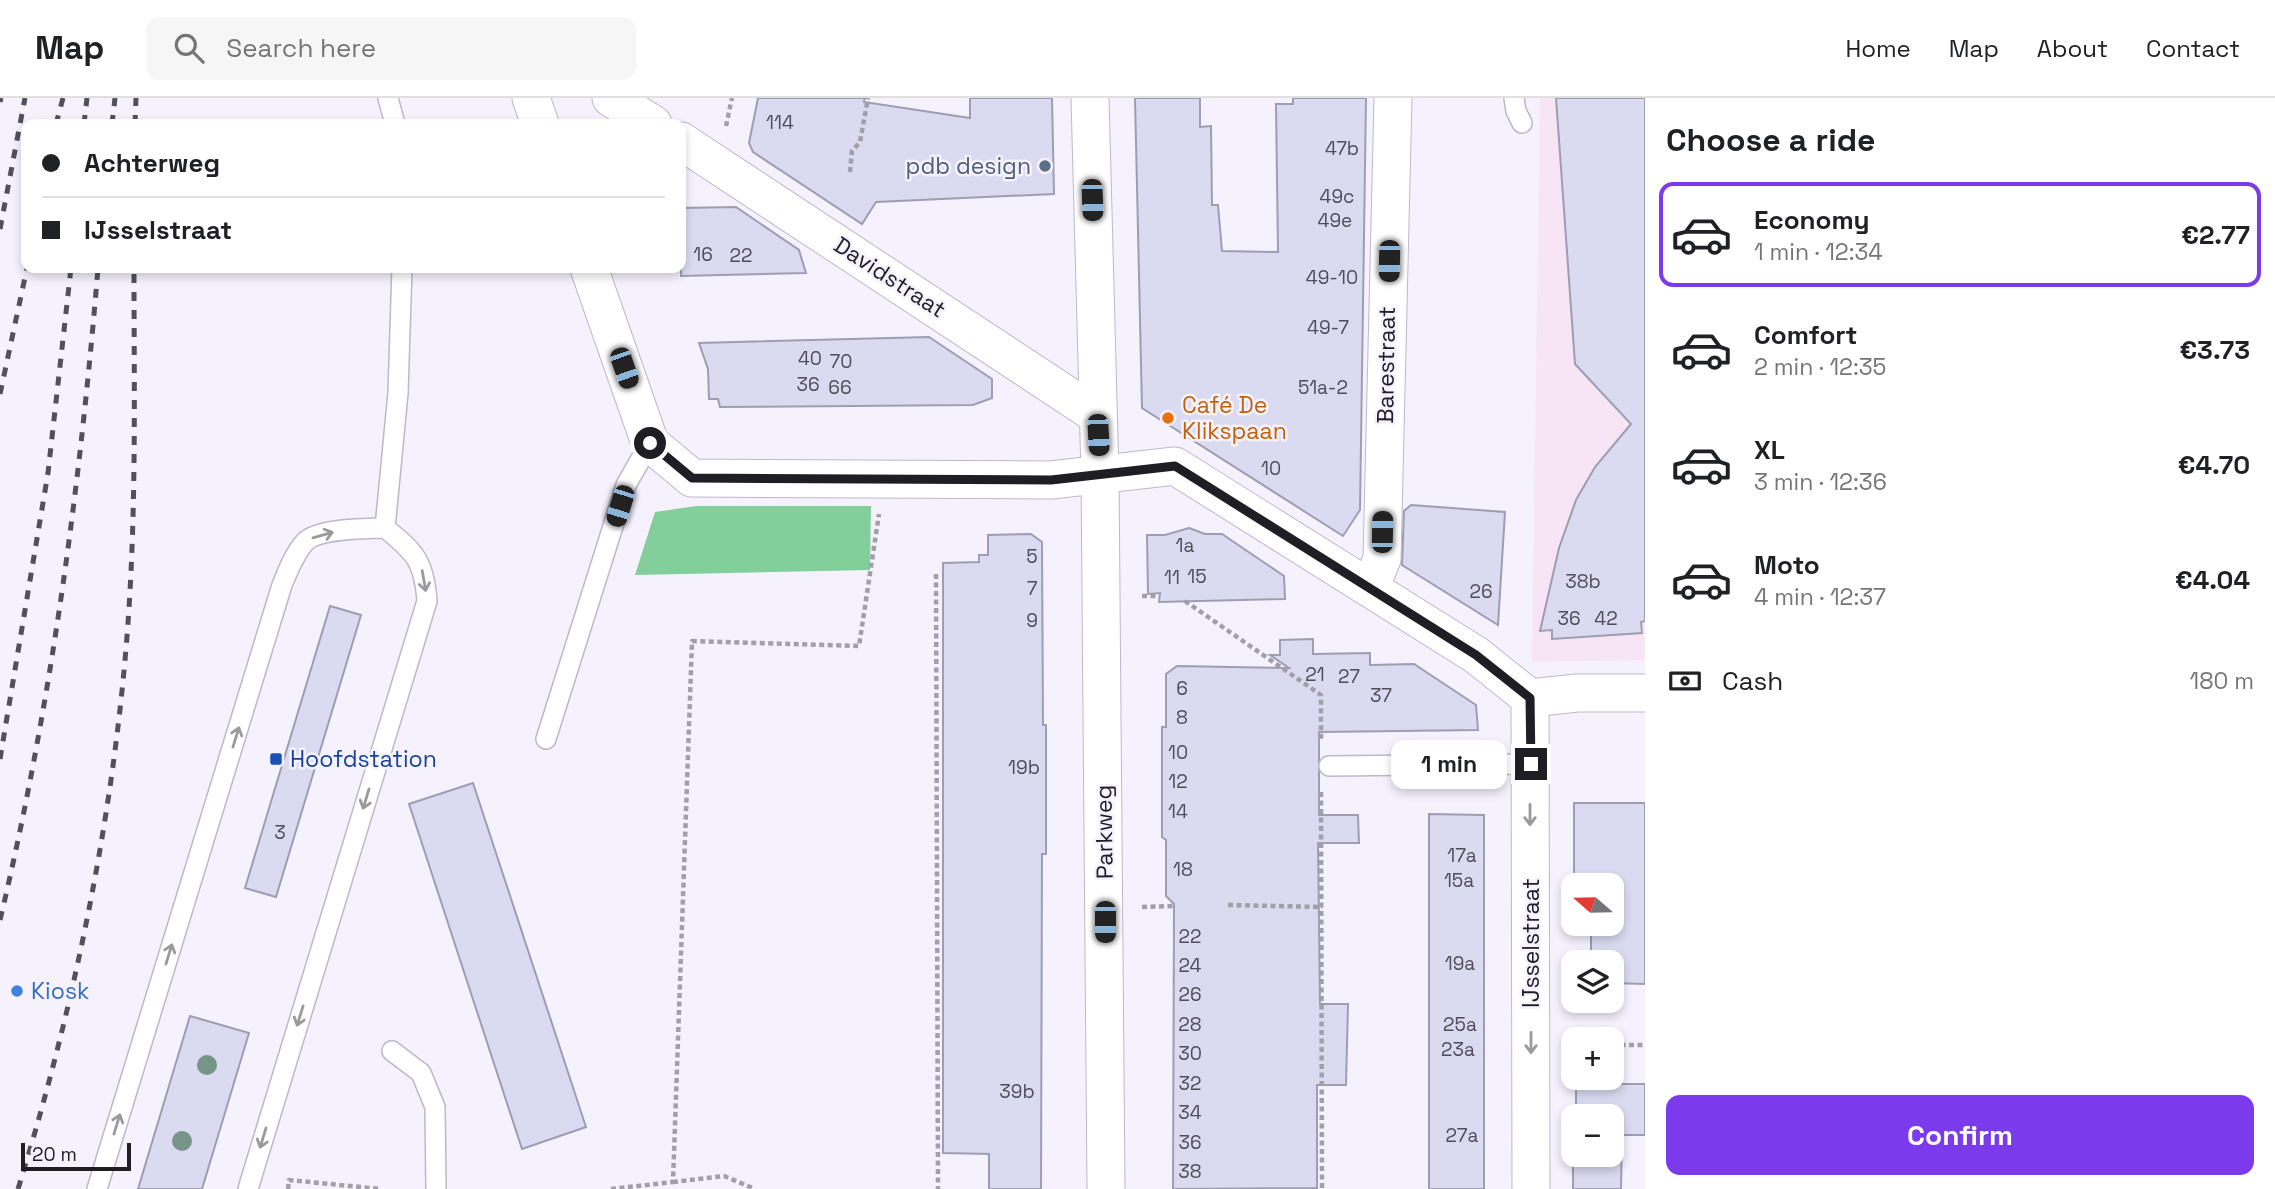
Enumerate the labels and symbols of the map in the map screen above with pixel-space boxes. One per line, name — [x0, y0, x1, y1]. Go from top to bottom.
house number: 114 — [766, 110, 794, 135]
house number: 47b — [1325, 136, 1359, 161]
place label: pdb design — [906, 151, 1031, 181]
marker: pdb design — [1037, 158, 1053, 174]
car — [1081, 179, 1104, 221]
house number: 49c — [1320, 184, 1354, 209]
house number: 49e — [1318, 208, 1352, 233]
street label: Davidstraat — [828, 230, 952, 324]
car — [1379, 240, 1400, 282]
house number: 16 — [693, 242, 713, 267]
house number: 22 — [730, 243, 752, 268]
house number: 49-10 — [1306, 265, 1358, 290]
street label: Barestraat — [1370, 306, 1402, 424]
house number: 49-7 — [1307, 315, 1349, 340]
car — [608, 345, 641, 391]
house number: 40 — [798, 346, 822, 371]
house number: 70 — [830, 349, 852, 374]
house number: 36 — [796, 372, 820, 397]
house number: 66 — [828, 375, 852, 400]
house number: 51a-2 — [1298, 375, 1348, 400]
place label: Café De Klikspaan — [1182, 390, 1287, 446]
marker: Café De Klikspaan — [1160, 410, 1176, 426]
car — [1087, 413, 1110, 457]
route start — [634, 427, 666, 459]
house number: 10 — [1261, 456, 1281, 481]
car — [604, 483, 637, 529]
car — [1372, 511, 1393, 553]
one-way arrow — [312, 528, 334, 541]
house number: 1a — [1176, 533, 1195, 558]
house number: 5 — [1026, 544, 1038, 569]
house number: 15 — [1187, 564, 1207, 589]
house number: 11 — [1164, 565, 1180, 590]
one-way arrow — [418, 569, 431, 591]
house number: 38b — [1565, 569, 1601, 594]
house number: 7 — [1027, 576, 1038, 601]
house number: 26 — [1469, 579, 1493, 604]
house number: 36 — [1557, 606, 1581, 631]
house number: 42 — [1594, 606, 1618, 631]
house number: 9 — [1026, 608, 1038, 633]
house number: 21 — [1305, 662, 1325, 687]
house number: 27 — [1338, 664, 1360, 689]
house number: 6 — [1176, 676, 1188, 701]
house number: 37 — [1370, 683, 1392, 708]
house number: 8 — [1176, 705, 1188, 730]
one-way arrow — [230, 726, 243, 748]
house number: 10 — [1168, 740, 1188, 765]
callout: 1 min — [1391, 740, 1506, 788]
place label: Hoofdstation — [290, 744, 437, 774]
route end — [1515, 748, 1547, 780]
marker: Hoofdstation — [268, 751, 284, 767]
house number: 19b — [1008, 755, 1040, 780]
house number: 12 — [1168, 769, 1188, 794]
street label: Parkweg — [1088, 785, 1120, 879]
one-way arrow — [359, 787, 372, 809]
house number: 14 — [1168, 799, 1188, 824]
one-way arrow — [1523, 803, 1537, 826]
house number: 3 — [274, 820, 286, 845]
house number: 17a — [1447, 843, 1477, 868]
house number: 18 — [1173, 857, 1193, 882]
house number: 15a — [1444, 868, 1474, 893]
north arrow — [1561, 873, 1624, 936]
street label: IJsselstraat — [1516, 878, 1546, 1008]
car — [1095, 901, 1116, 943]
house number: 22 — [1179, 924, 1201, 949]
one-way arrow — [163, 943, 176, 965]
house number: 19a — [1445, 951, 1475, 976]
house number: 24 — [1179, 953, 1202, 978]
place label: Kiosk — [31, 976, 89, 1006]
house number: 26 — [1178, 982, 1202, 1007]
marker: Kiosk — [9, 983, 25, 999]
one-way arrow — [293, 1005, 306, 1027]
house number: 28 — [1178, 1012, 1202, 1037]
house number: 25a — [1443, 1012, 1477, 1037]
one-way arrow — [1524, 1031, 1538, 1054]
house number: 23a — [1441, 1037, 1475, 1062]
house number: 30 — [1178, 1041, 1202, 1066]
house number: 32 — [1179, 1071, 1201, 1096]
house number: 39b — [999, 1079, 1035, 1104]
house number: 34 — [1178, 1100, 1202, 1125]
one-way arrow — [111, 1113, 124, 1135]
house number: 27a — [1446, 1123, 1479, 1148]
one-way arrow — [256, 1127, 269, 1149]
house number: 36 — [1178, 1130, 1202, 1155]
scale bar — [21, 1140, 131, 1172]
house number: 38 — [1178, 1159, 1202, 1184]

